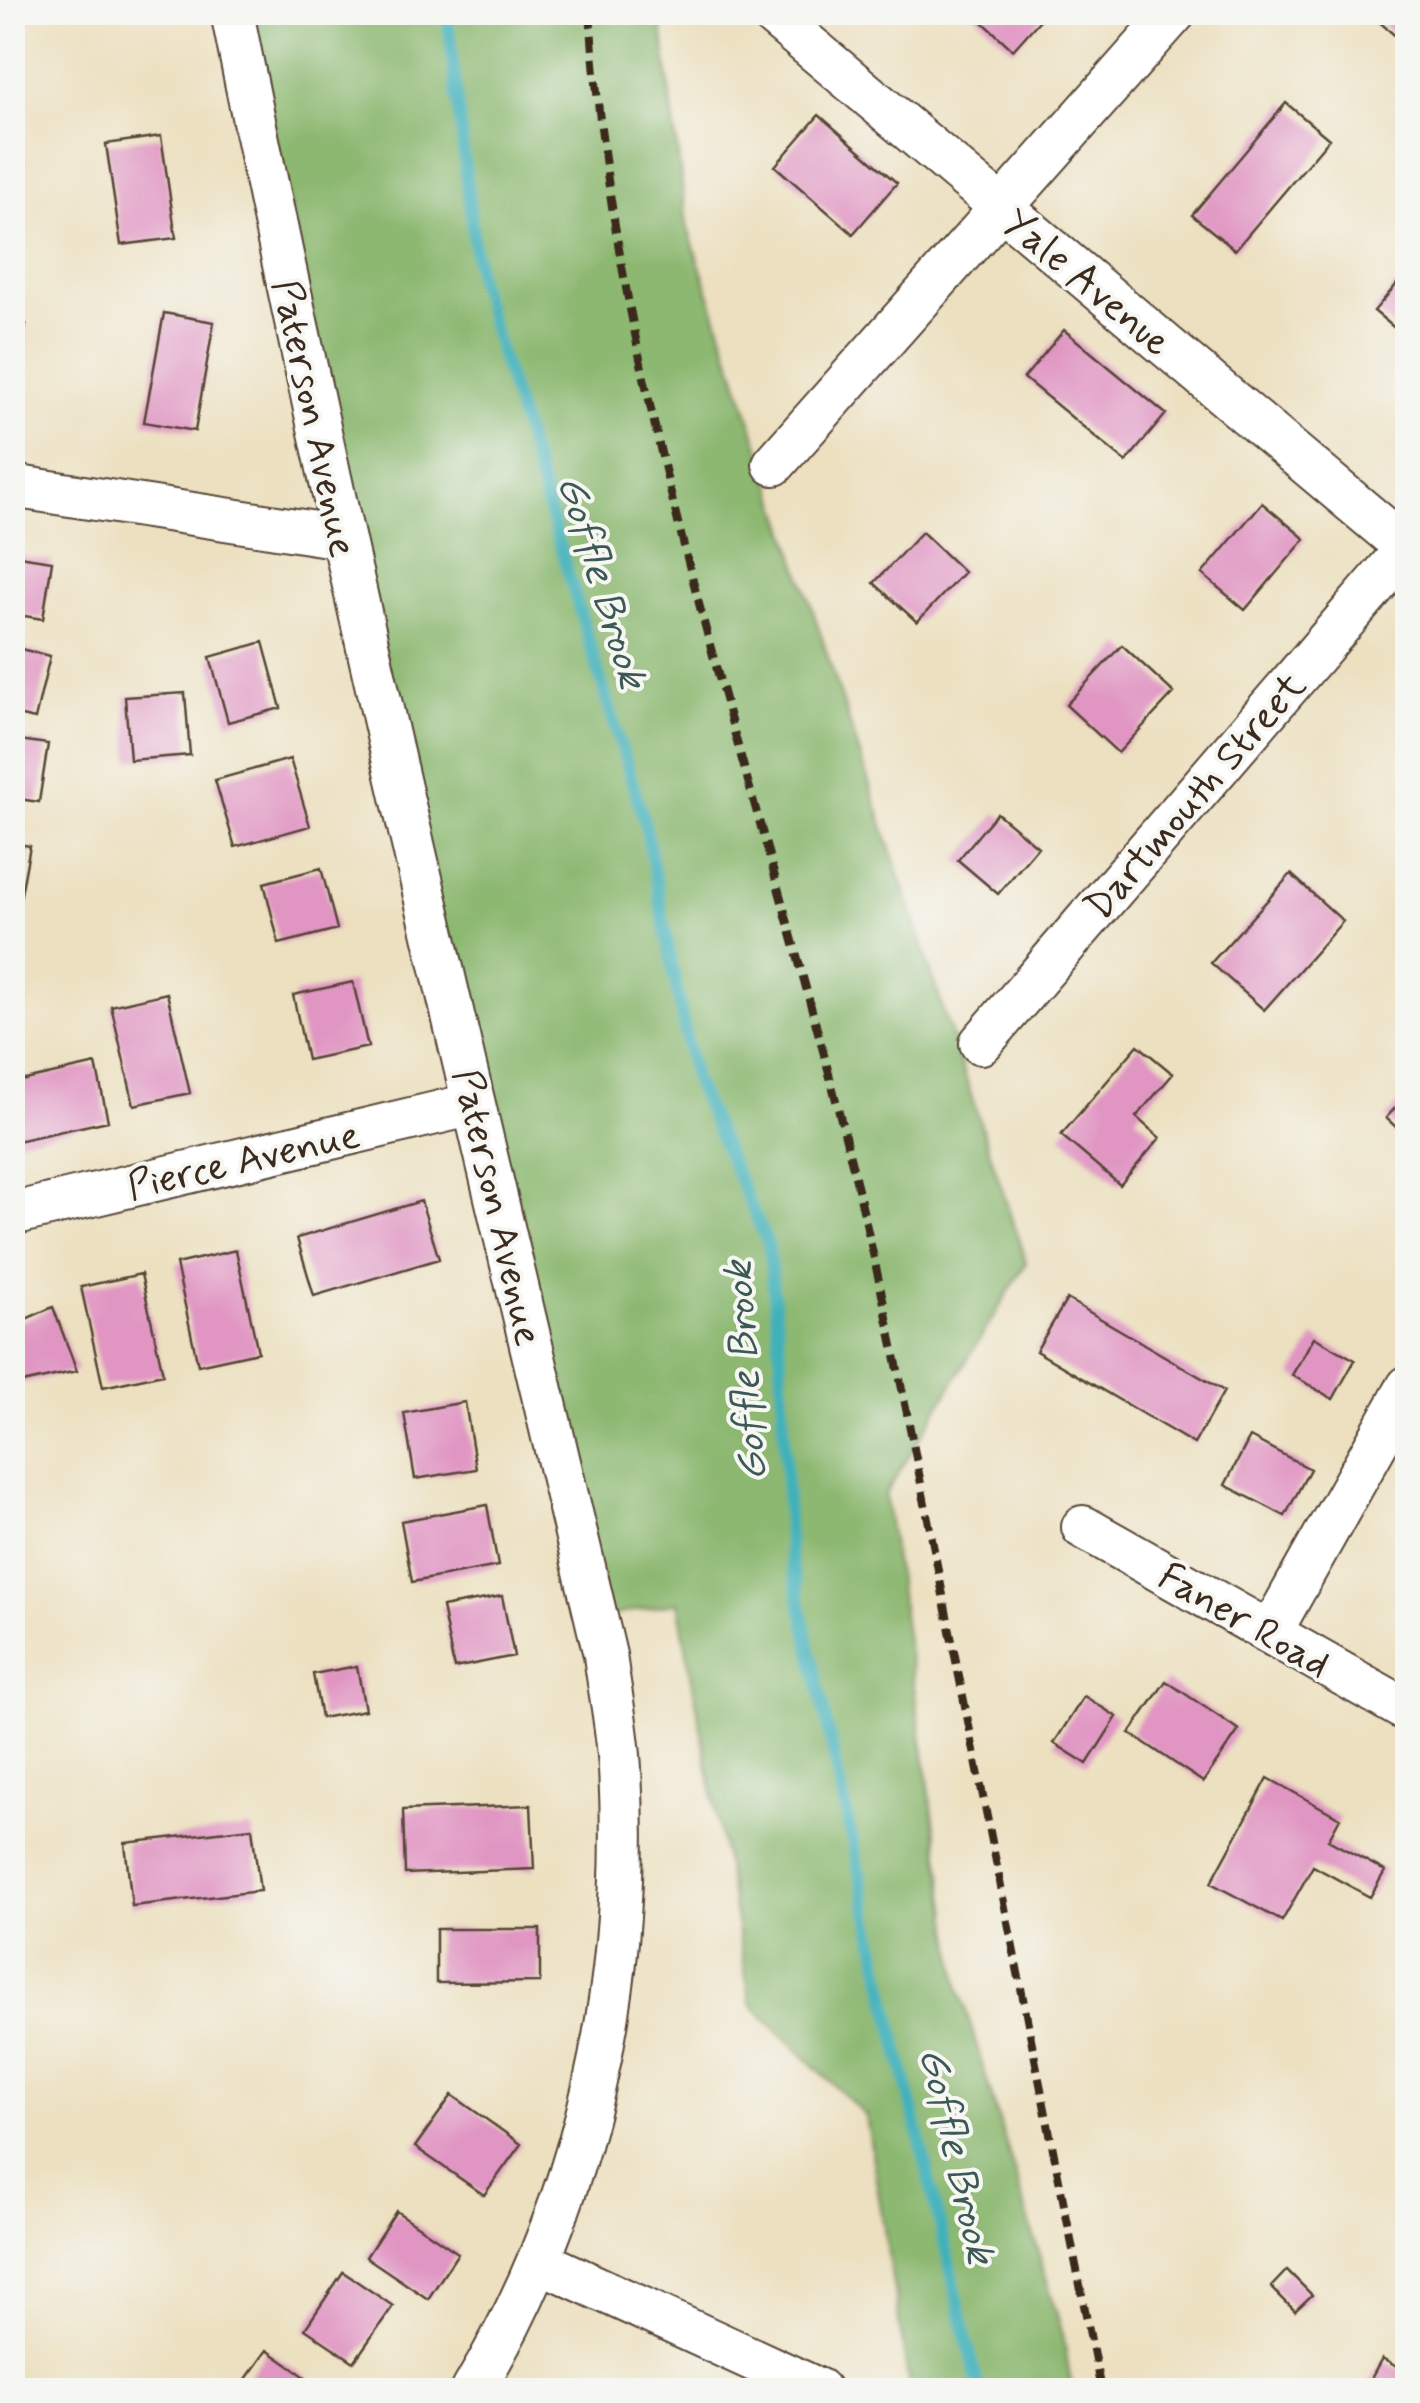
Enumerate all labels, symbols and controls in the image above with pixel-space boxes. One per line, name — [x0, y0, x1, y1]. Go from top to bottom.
street label: Yale Avenue — [991, 198, 1181, 369]
street label: Paterson Avenue — [258, 275, 368, 562]
water label: Goffle Brook — [542, 469, 660, 698]
street label: Dartmouth Street — [1074, 662, 1318, 932]
street label: Paterson Avenue — [439, 1064, 553, 1351]
street label: Pierce Avenue — [122, 1110, 365, 1214]
water label: Goffle Brook — [711, 1256, 782, 1483]
street label: Faner Road — [1148, 1552, 1339, 1692]
water label: Goffle Brook — [904, 2042, 1008, 2272]

